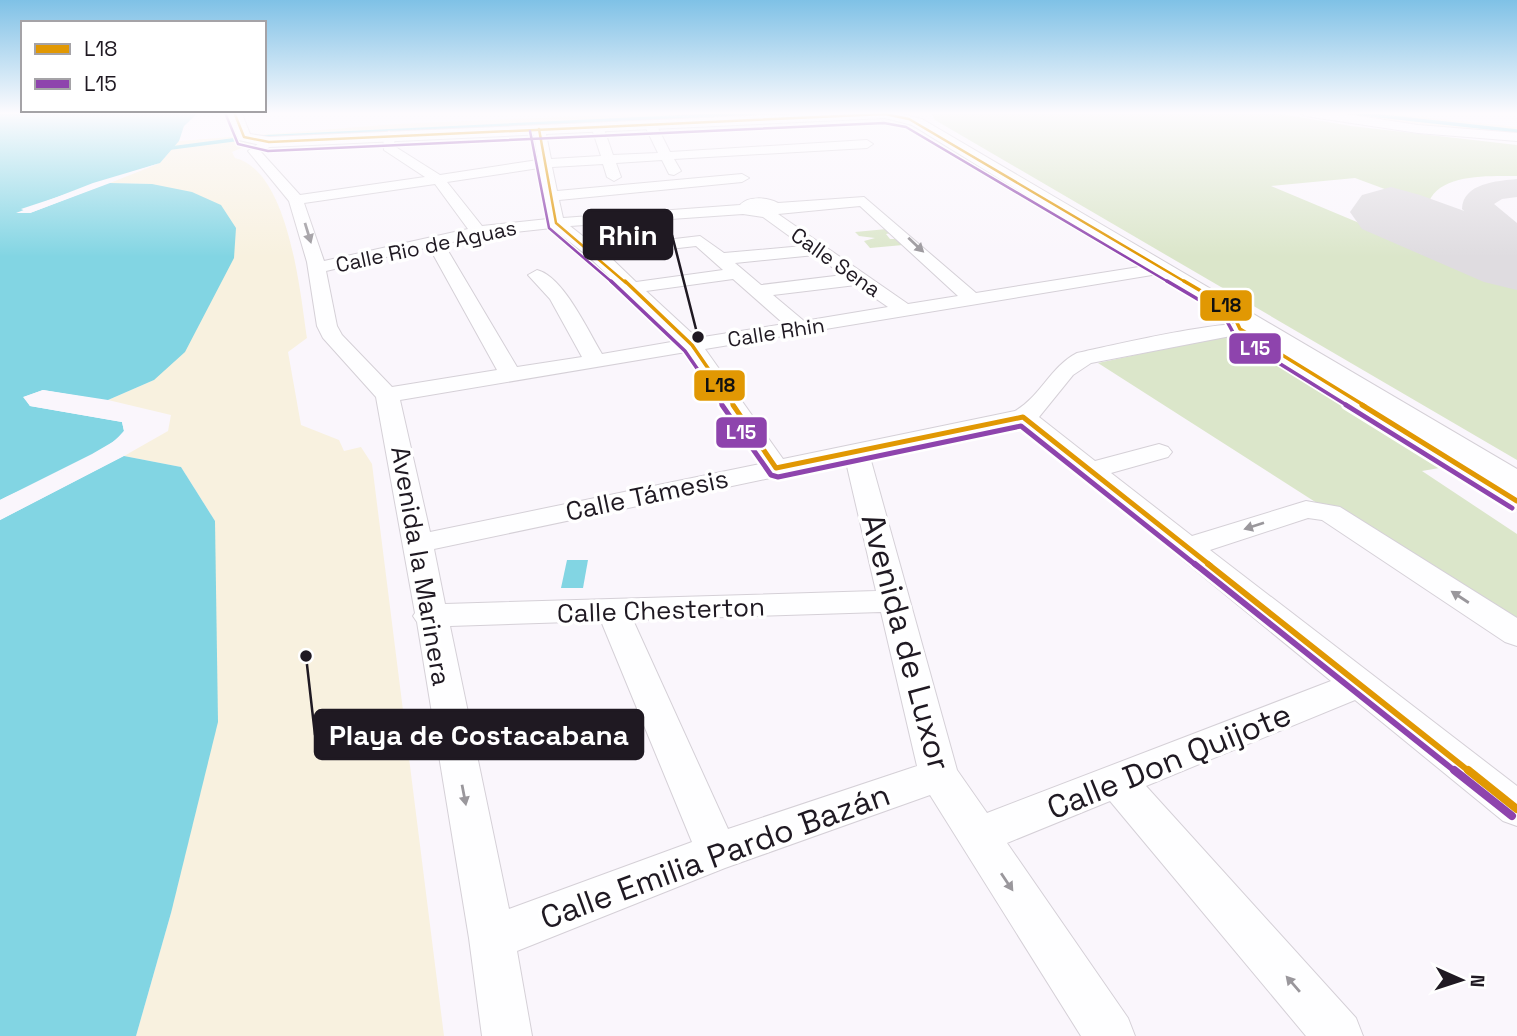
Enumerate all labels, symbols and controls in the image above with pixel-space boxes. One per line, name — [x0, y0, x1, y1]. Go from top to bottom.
legend — [21, 21, 266, 112]
text: L18 — [84, 35, 117, 62]
text: L15 — [84, 70, 117, 97]
callout: Rhin — [584, 210, 672, 259]
street label: Calle Rio de Aguas — [333, 214, 519, 278]
text: Rhin — [598, 217, 658, 253]
street label: Calle Sena — [786, 221, 886, 303]
one-way arrow — [303, 223, 313, 244]
one-way arrow — [907, 237, 924, 253]
line badge: L18 — [1199, 289, 1253, 322]
text: L18 — [1211, 293, 1241, 318]
street label: Calle Rhin — [726, 311, 826, 353]
line badge: L15 — [1228, 332, 1282, 365]
text: L15 — [1240, 336, 1270, 361]
line badge: L18 — [693, 369, 746, 402]
text: L18 — [705, 373, 735, 398]
line badge: L15 — [715, 416, 768, 449]
text: L15 — [726, 420, 756, 445]
street label: Avenida la Marinera — [383, 444, 459, 689]
street label: Calle Támesis — [563, 461, 731, 529]
street label: Avenida de Luxor — [852, 509, 960, 775]
one-way arrow — [1243, 521, 1264, 532]
street label: Calle Chesterton — [556, 589, 766, 631]
one-way arrow — [1450, 590, 1469, 603]
street label: Calle Don Quijote — [1041, 694, 1297, 828]
callout: Playa de Costacabana — [315, 710, 643, 759]
text: Playa de Costacabana — [329, 717, 629, 753]
street label: Calle Emilia Pardo Bazán — [535, 774, 895, 938]
one-way arrow — [459, 784, 470, 806]
one-way arrow — [1000, 872, 1013, 891]
north arrow — [1426, 945, 1496, 1015]
text: N — [1465, 974, 1490, 988]
one-way arrow — [1286, 976, 1301, 993]

